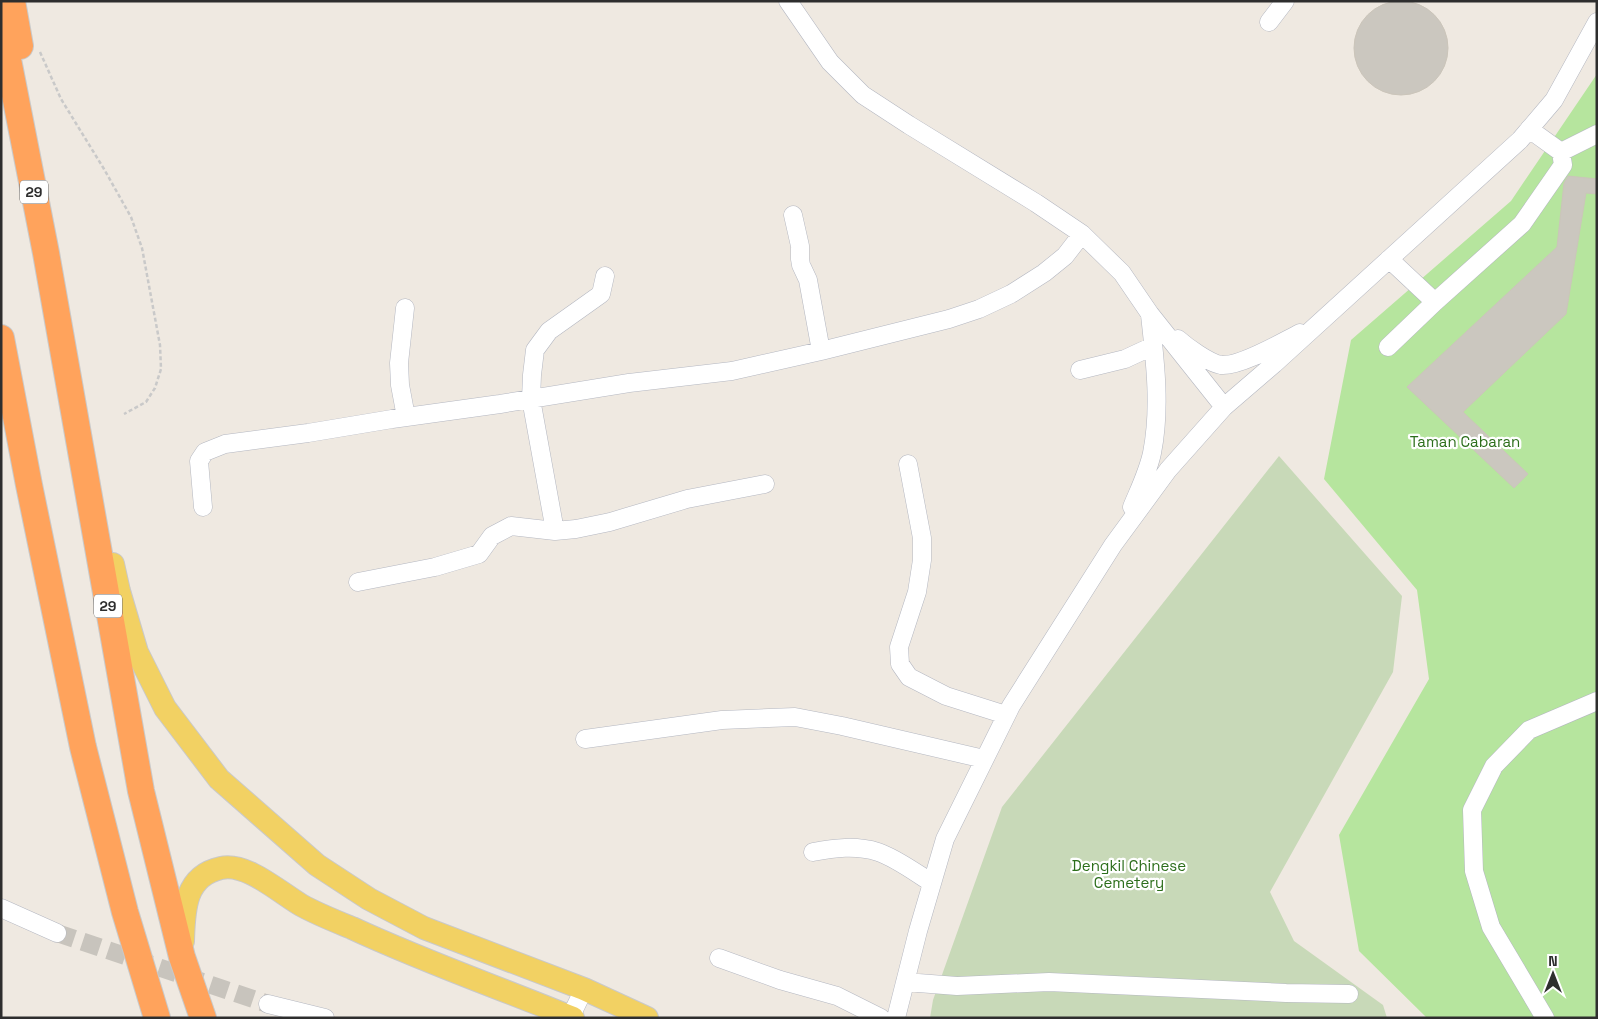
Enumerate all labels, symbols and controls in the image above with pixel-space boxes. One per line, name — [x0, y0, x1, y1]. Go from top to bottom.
road number: 29 — [20, 180, 48, 203]
park label: Taman Cabaran — [1410, 432, 1520, 451]
road number: 29 — [94, 594, 122, 618]
park label: Dengkil Chinese Cemetery — [1072, 856, 1186, 892]
north arrow — [1528, 949, 1578, 999]
text: N — [1548, 952, 1558, 970]

